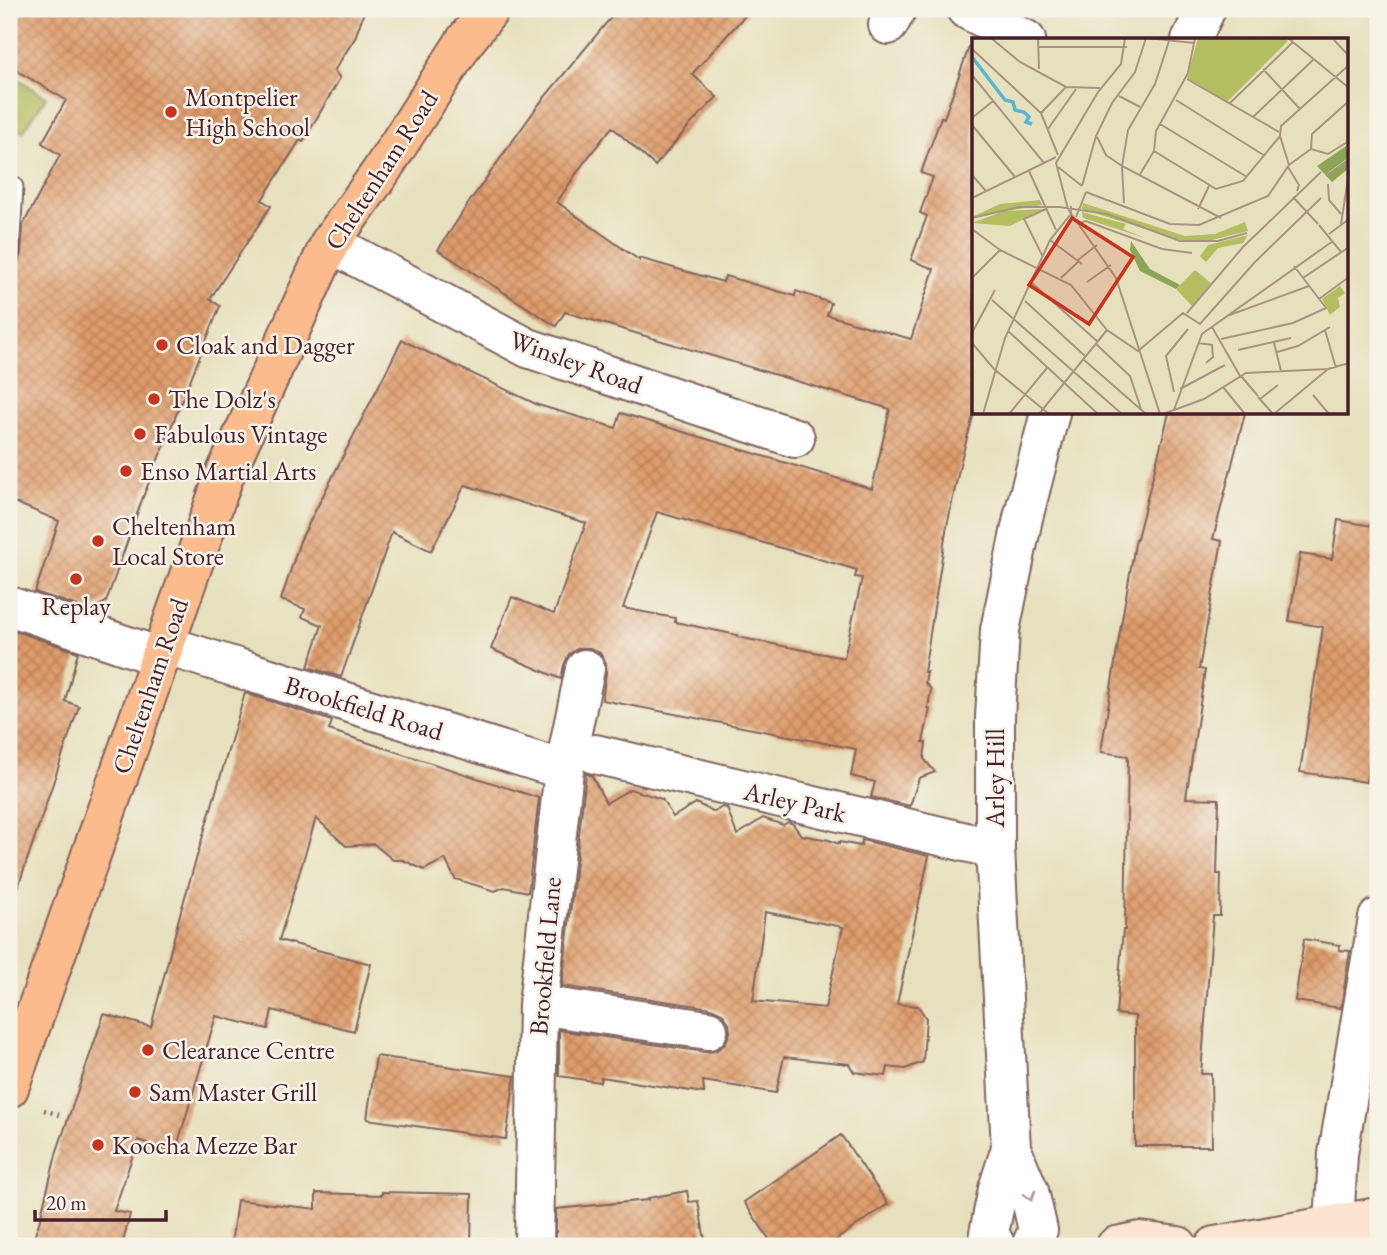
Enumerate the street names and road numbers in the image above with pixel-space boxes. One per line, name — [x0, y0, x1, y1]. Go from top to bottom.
street label: Cheltenham Road — [317, 83, 446, 256]
street label: Winsley Road — [505, 322, 648, 402]
street label: Cheltenham Road — [104, 593, 196, 778]
street label: Brookfield Road — [281, 668, 448, 748]
street label: Arley Hill — [978, 728, 1012, 829]
street label: Arley Park — [740, 774, 850, 830]
street label: Brookfield Lane — [521, 875, 569, 1037]

